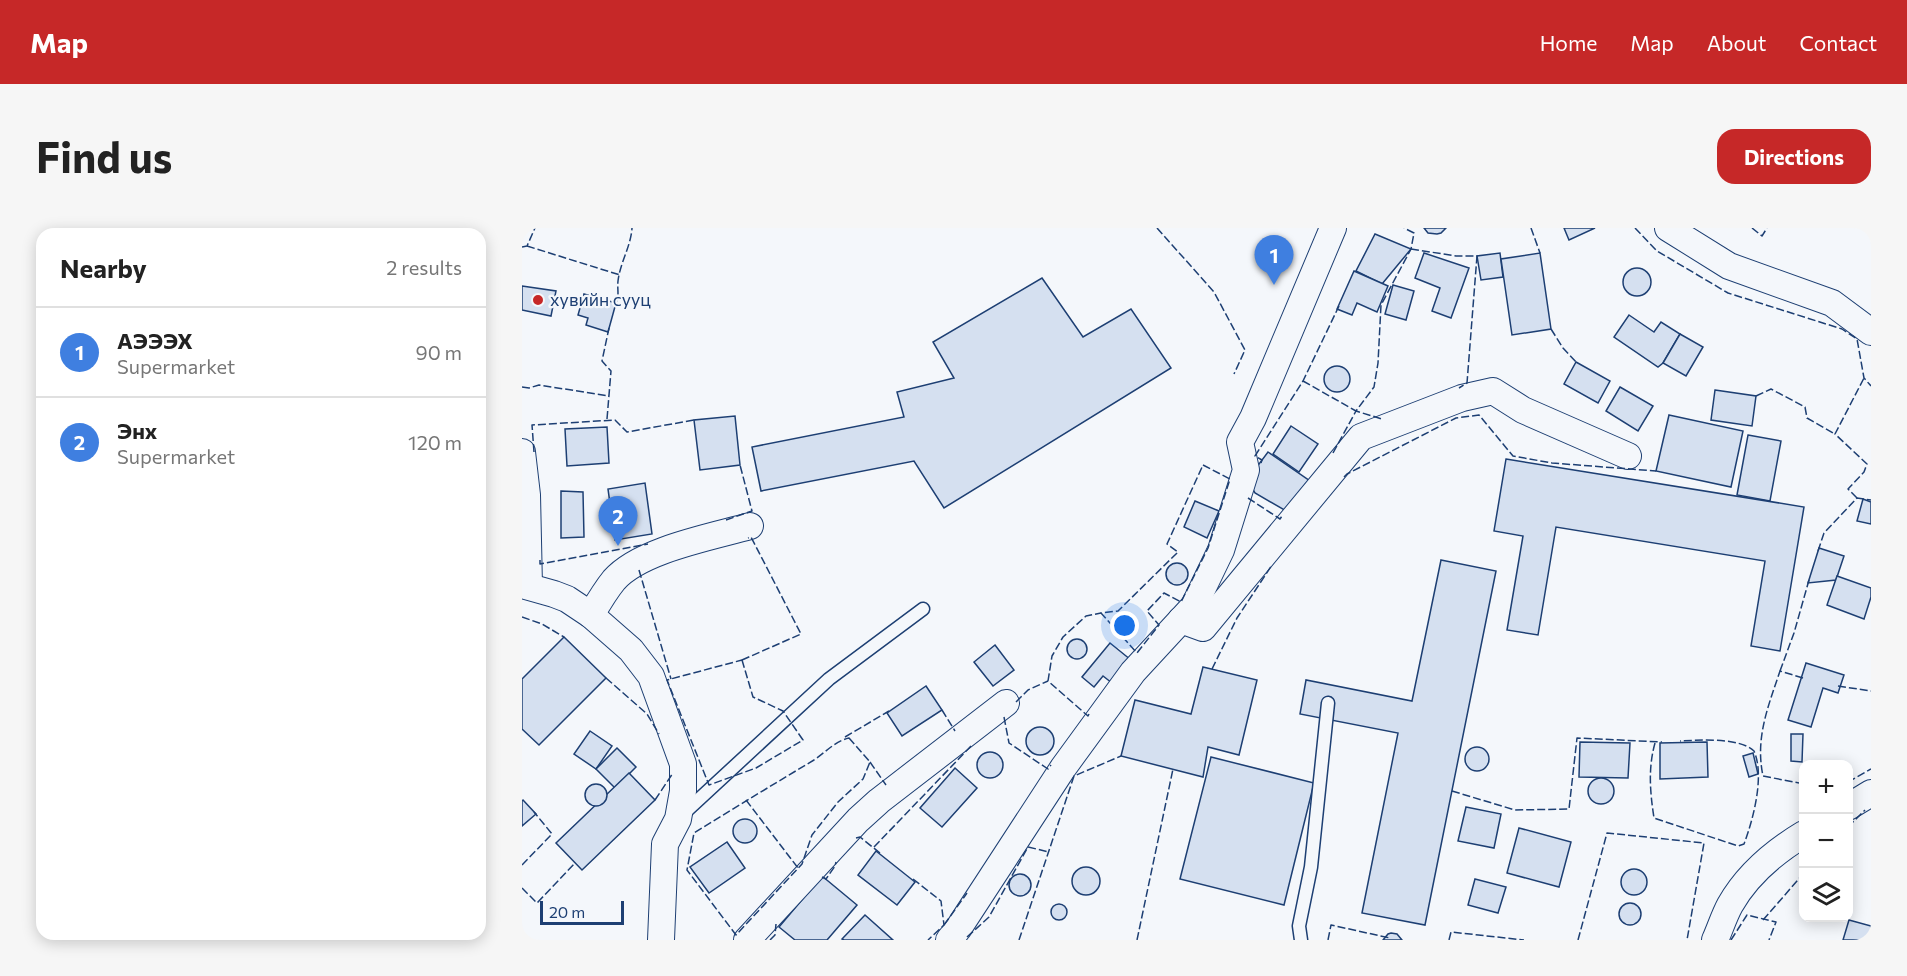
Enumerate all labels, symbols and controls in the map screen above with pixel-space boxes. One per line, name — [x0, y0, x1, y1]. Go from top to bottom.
text: Map — [30, 25, 88, 59]
text: Home — [1540, 30, 1597, 55]
text: Map — [1630, 30, 1674, 55]
text: About — [1707, 30, 1766, 55]
text: Contact — [1799, 30, 1877, 55]
button: Directions — [1717, 129, 1871, 184]
text: Find us — [36, 130, 172, 182]
pin: 1 — [1254, 236, 1293, 285]
text: Nearby — [60, 252, 147, 283]
text: 2 results — [386, 255, 462, 279]
place label: хувийн сууц — [550, 288, 651, 310]
marker: хувийн сууц — [531, 293, 545, 307]
text: АЭЭЭХ — [117, 327, 193, 354]
text: 1 — [75, 340, 84, 364]
text: 90 m — [416, 340, 462, 364]
text: Supermarket — [117, 354, 235, 378]
text: Энх — [117, 417, 157, 444]
text: 2 — [74, 430, 85, 454]
text: 120 m — [408, 430, 462, 454]
text: Supermarket — [117, 444, 235, 468]
pin: 2 — [598, 496, 638, 546]
your location — [1110, 611, 1139, 640]
map controls — [1799, 760, 1853, 922]
button: + — [1799, 760, 1853, 814]
button: − — [1799, 814, 1853, 868]
button: layers — [1799, 868, 1853, 922]
scale bar — [540, 898, 624, 926]
text: 20 m — [549, 902, 585, 921]

